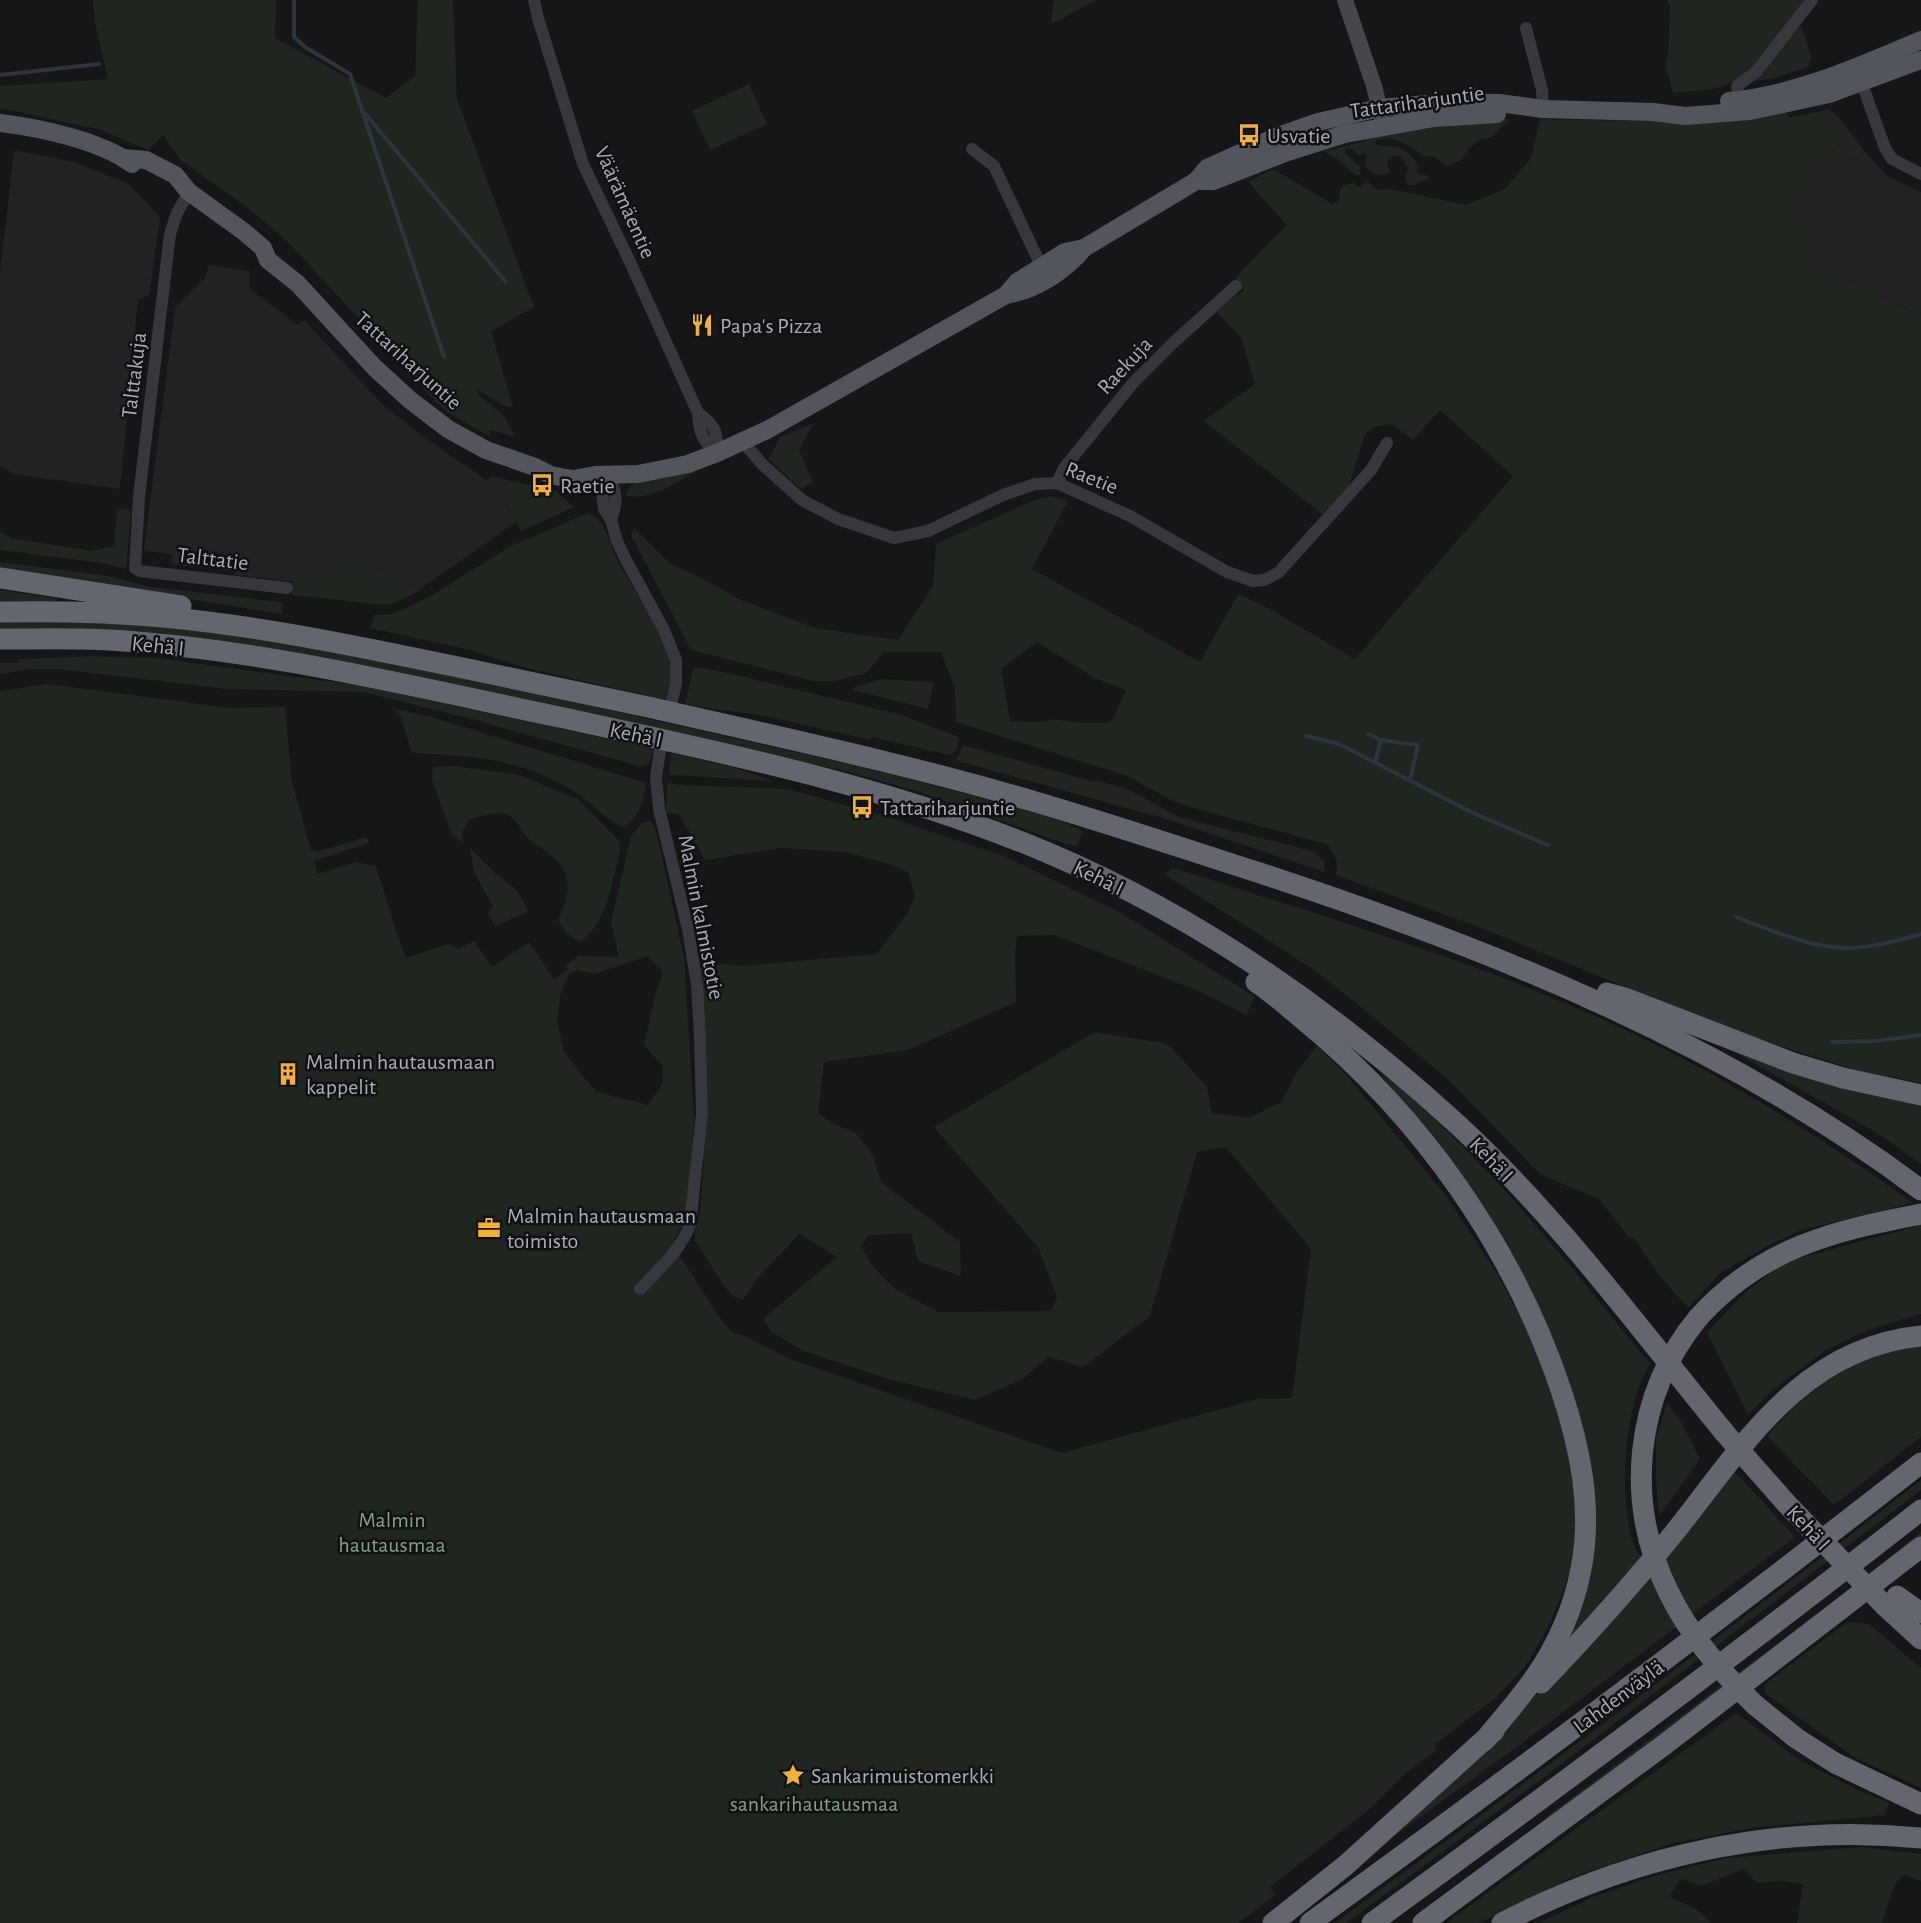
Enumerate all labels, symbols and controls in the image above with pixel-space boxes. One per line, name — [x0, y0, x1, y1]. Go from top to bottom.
street label: Tattariharjuntie — [1349, 82, 1486, 122]
bus stop icon: Usvatie — [1236, 122, 1262, 148]
place label: Usvatie — [1267, 125, 1331, 147]
street label: Väärämäentie — [591, 143, 660, 262]
street label: Tattariharjuntie — [351, 307, 466, 414]
restaurant icon: Papa's Pizza — [689, 312, 715, 338]
place label: Papa's Pizza — [720, 315, 822, 337]
street label: Talttakuja — [118, 331, 150, 419]
street label: Raekuja — [1093, 333, 1156, 399]
street label: Raetie — [1062, 458, 1121, 498]
bus stop icon: Raetie — [529, 472, 555, 498]
place label: Raetie — [560, 475, 615, 497]
street label: Talttatie — [176, 544, 250, 574]
street label: Kehä I — [130, 632, 185, 660]
street label: Kehä I — [608, 719, 664, 751]
bus stop icon: Tattariharjuntie — [849, 794, 875, 820]
place label: Tattariharjuntie — [880, 797, 1015, 819]
street label: Malmin kalmistotie — [674, 833, 728, 1001]
street label: Kehä I — [1070, 856, 1127, 899]
place label: Malmin hautausmaan kappelit — [306, 1051, 495, 1098]
building icon: Malmin hautausmaan kappelit — [275, 1061, 301, 1087]
street label: Kehä I — [1465, 1133, 1518, 1186]
place label: Malmin hautausmaan toimisto — [507, 1205, 696, 1252]
office icon: Malmin hautausmaan toimisto — [476, 1215, 502, 1241]
street label: Kehä I — [1782, 1501, 1834, 1554]
park label: Malmin hautausmaa — [338, 1509, 446, 1556]
street label: Lahdenväylä — [1569, 1656, 1668, 1738]
place icon: Sankarimuistomerkki — [780, 1762, 806, 1788]
place label: Sankarimuistomerkki — [811, 1765, 994, 1787]
park label: sankarihautausmaa — [730, 1793, 898, 1815]

